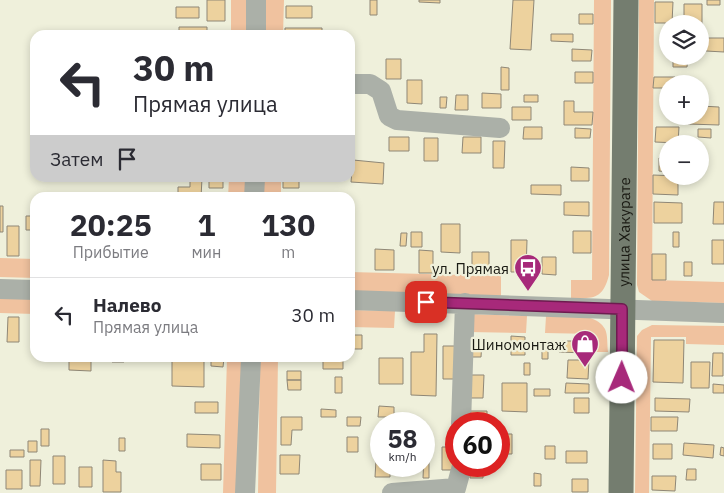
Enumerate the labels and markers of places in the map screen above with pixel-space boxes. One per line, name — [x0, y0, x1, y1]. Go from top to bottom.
bus stop icon: ул. Прямая — [513, 253, 543, 292]
place label: ул. Прямая — [432, 259, 509, 278]
pin — [405, 281, 447, 323]
shop icon: Шиномонтаж — [570, 329, 600, 368]
place label: Шиномонтаж — [472, 335, 566, 354]

